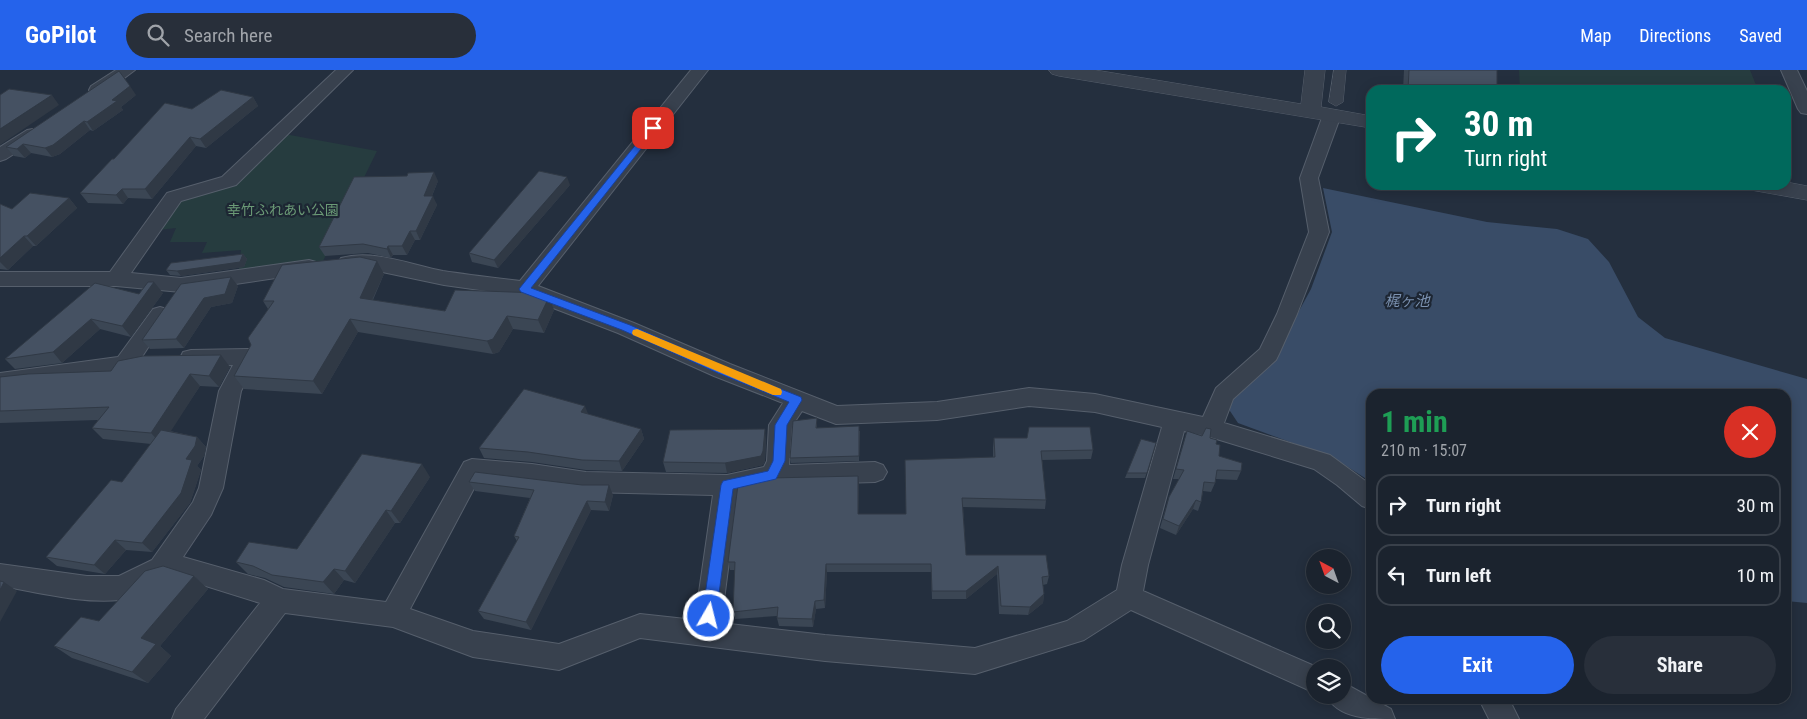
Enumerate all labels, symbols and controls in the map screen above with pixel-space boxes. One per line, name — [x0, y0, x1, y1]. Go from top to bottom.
search box — [126, 13, 476, 58]
text: GoPilot — [25, 21, 96, 49]
icon: search — [144, 21, 172, 49]
text: Search here — [184, 24, 272, 47]
text: Map — [1580, 25, 1611, 46]
text: Directions — [1639, 25, 1711, 46]
text: Saved — [1739, 25, 1782, 46]
text: 30 m — [1464, 104, 1533, 145]
icon: right — [1381, 105, 1446, 170]
pin — [632, 107, 674, 149]
icon: arrive — [639, 114, 667, 142]
text: Turn right — [1464, 146, 1547, 171]
park label: 幸竹ふれあい公園 — [227, 202, 339, 218]
water label: 梶ヶ池 — [1384, 292, 1431, 310]
text: 1 min — [1381, 404, 1448, 439]
button: close — [1724, 406, 1776, 458]
text: 210 m · 15:07 — [1381, 441, 1467, 460]
icon: right — [1383, 491, 1411, 519]
text: Turn right — [1426, 494, 1501, 517]
text: 30 m — [1737, 494, 1774, 517]
north arrow — [1306, 549, 1351, 594]
map controls — [1306, 549, 1351, 704]
icon: left — [1383, 561, 1411, 589]
text: Turn left — [1426, 564, 1491, 587]
text: 10 m — [1737, 564, 1774, 587]
position arrow — [682, 589, 734, 641]
button: search — [1306, 604, 1351, 649]
button: Exit — [1381, 636, 1574, 694]
button: Share — [1584, 636, 1776, 694]
button: layers — [1306, 659, 1351, 704]

